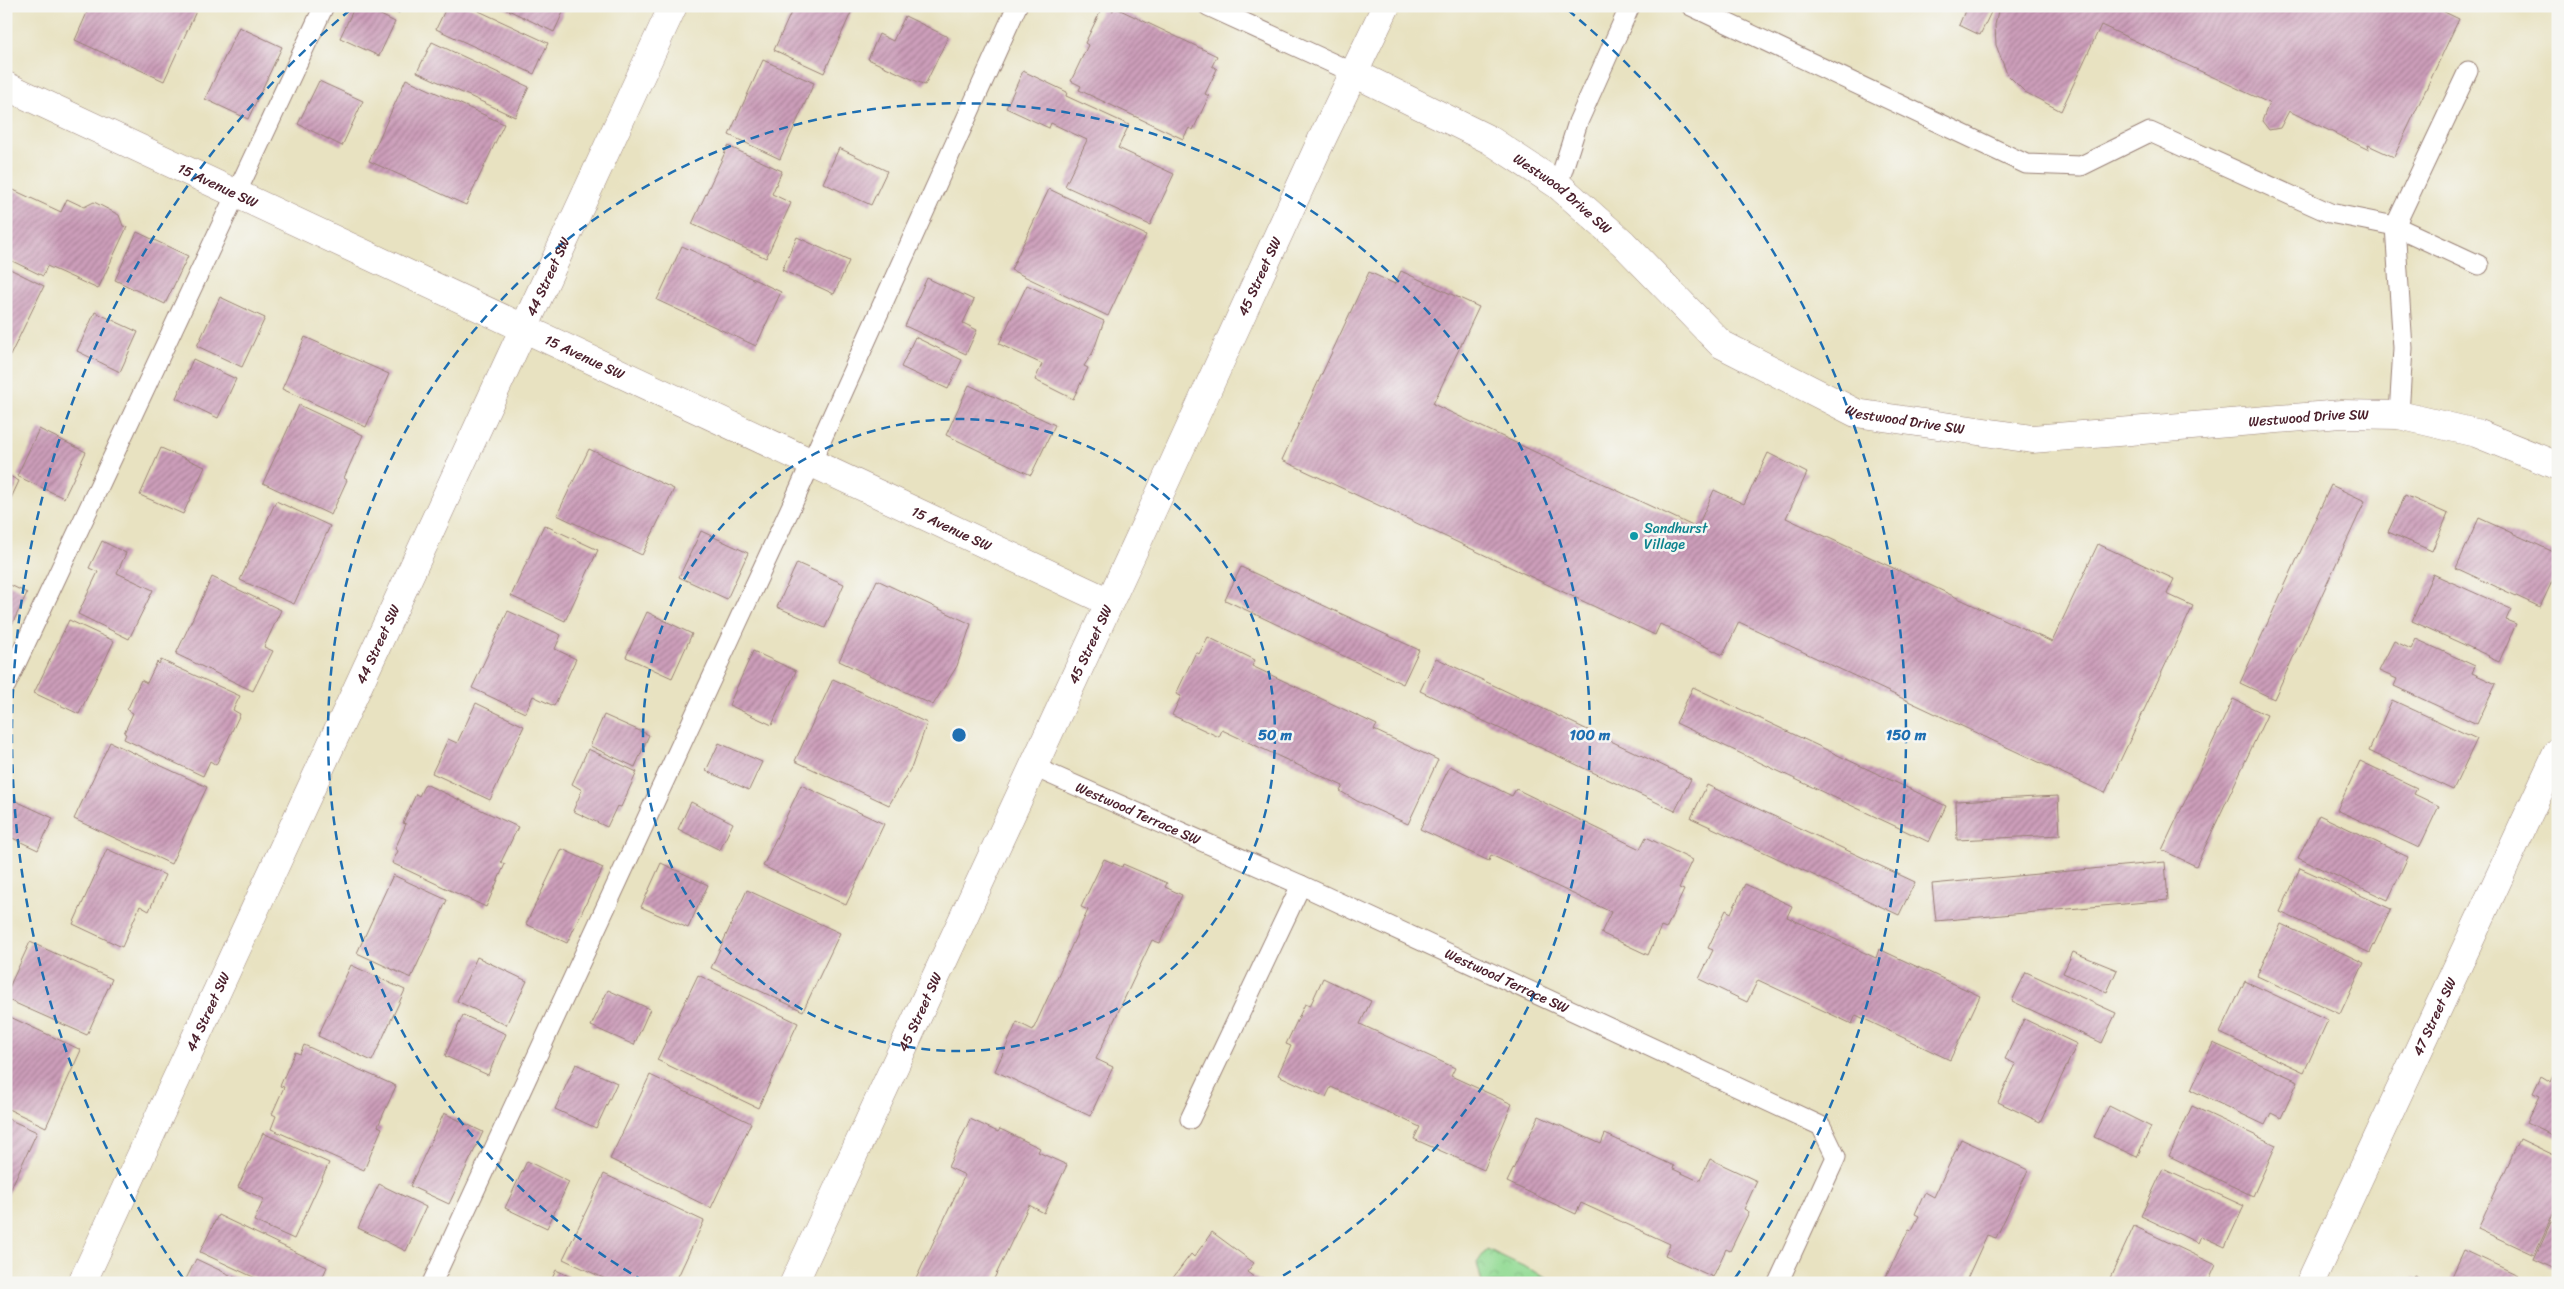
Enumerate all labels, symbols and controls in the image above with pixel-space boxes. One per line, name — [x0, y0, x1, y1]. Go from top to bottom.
street label: Westwood Drive SW — [1508, 147, 1618, 241]
street label: 15 Avenue SW — [173, 156, 262, 215]
street label: 44 Street SW — [519, 233, 578, 321]
street label: 45 Street SW — [1231, 233, 1289, 320]
street label: 15 Avenue SW — [540, 328, 629, 387]
street label: Westwood Drive SW — [1840, 397, 1966, 442]
street label: Westwood Drive SW — [2247, 402, 2369, 434]
street label: 15 Avenue SW — [907, 499, 996, 558]
place label: Sandhurst Village — [1644, 516, 1709, 557]
marker: Sandhurst Village — [1628, 530, 1640, 542]
street label: 44 Street SW — [349, 600, 407, 688]
street label: 45 Street SW — [1061, 601, 1120, 688]
text: 50 m — [1258, 722, 1293, 748]
text: 100 m — [1570, 722, 1611, 748]
text: 150 m — [1886, 722, 1927, 748]
centre of rings — [950, 726, 968, 744]
street label: Westwood Terrace SW — [1071, 775, 1205, 852]
street label: Westwood Terrace SW — [1440, 941, 1573, 1021]
street label: 44 Street SW — [179, 968, 237, 1056]
street label: 45 Street SW — [891, 968, 949, 1056]
street label: 47 Street SW — [2405, 973, 2464, 1060]

